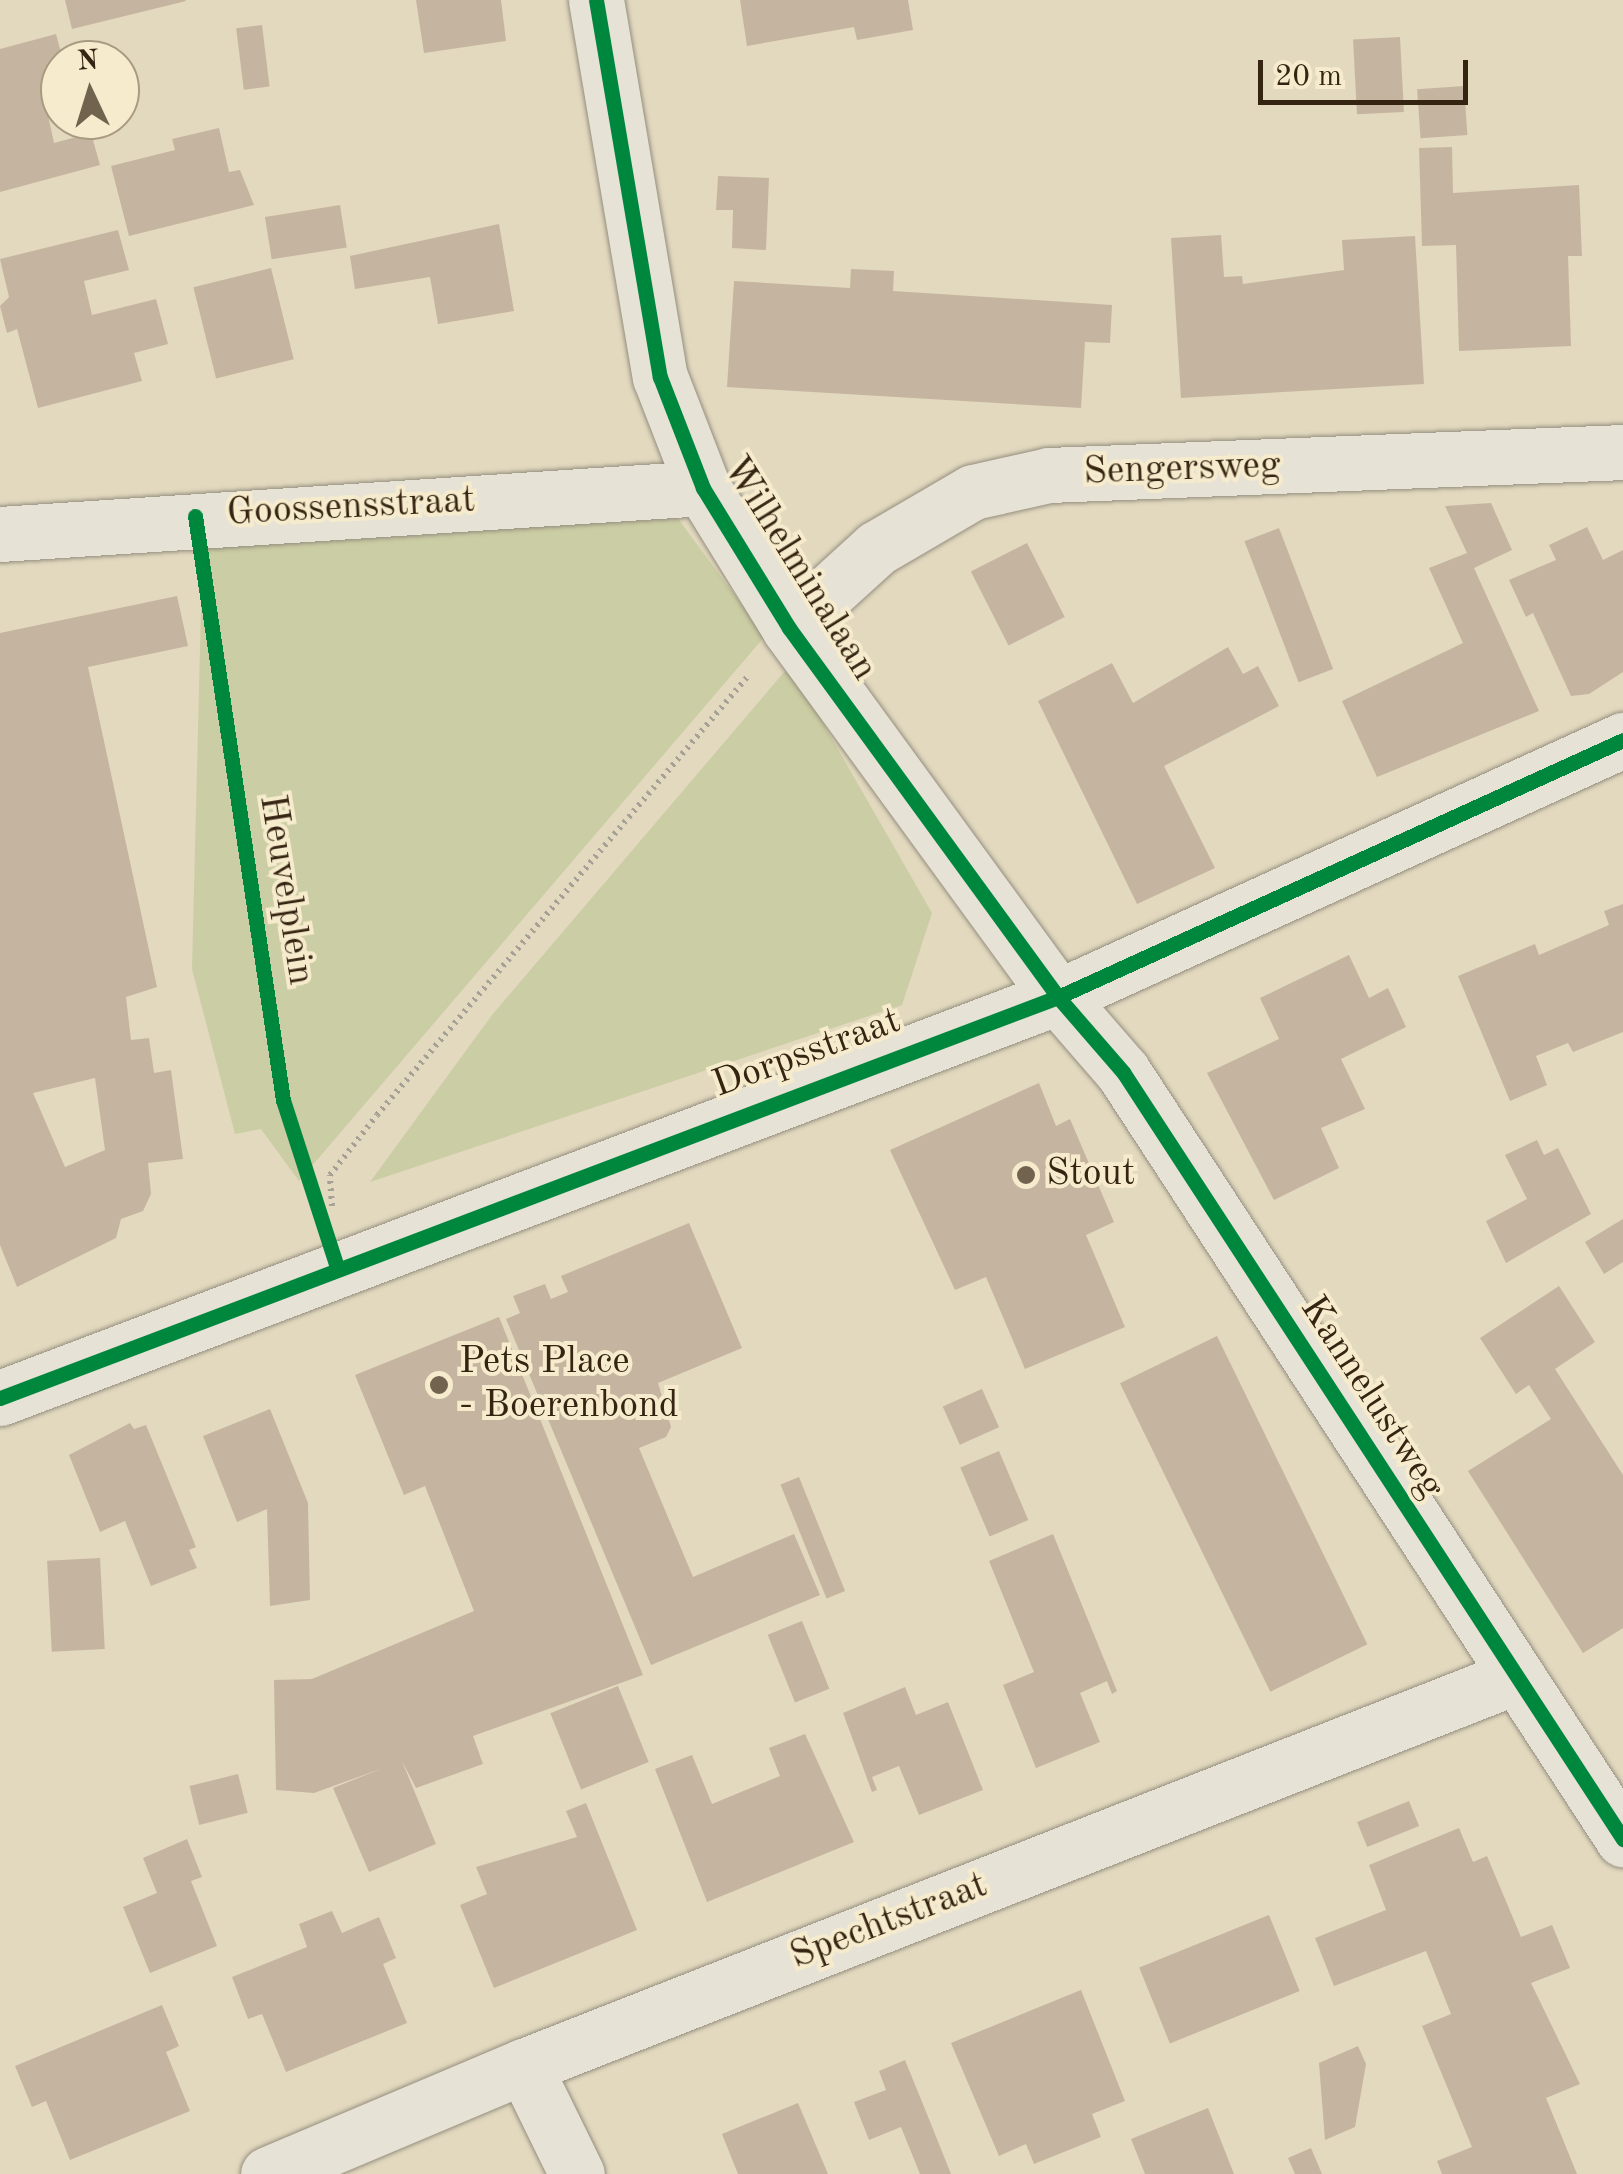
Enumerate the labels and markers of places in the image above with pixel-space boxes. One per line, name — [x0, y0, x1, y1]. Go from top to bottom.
place label: Stout — [1046, 1152, 1135, 1198]
marker: Stout — [1015, 1164, 1037, 1186]
place label: Pets Place - Boerenbond — [459, 1340, 678, 1430]
marker: Pets Place - Boerenbond — [428, 1374, 450, 1396]

